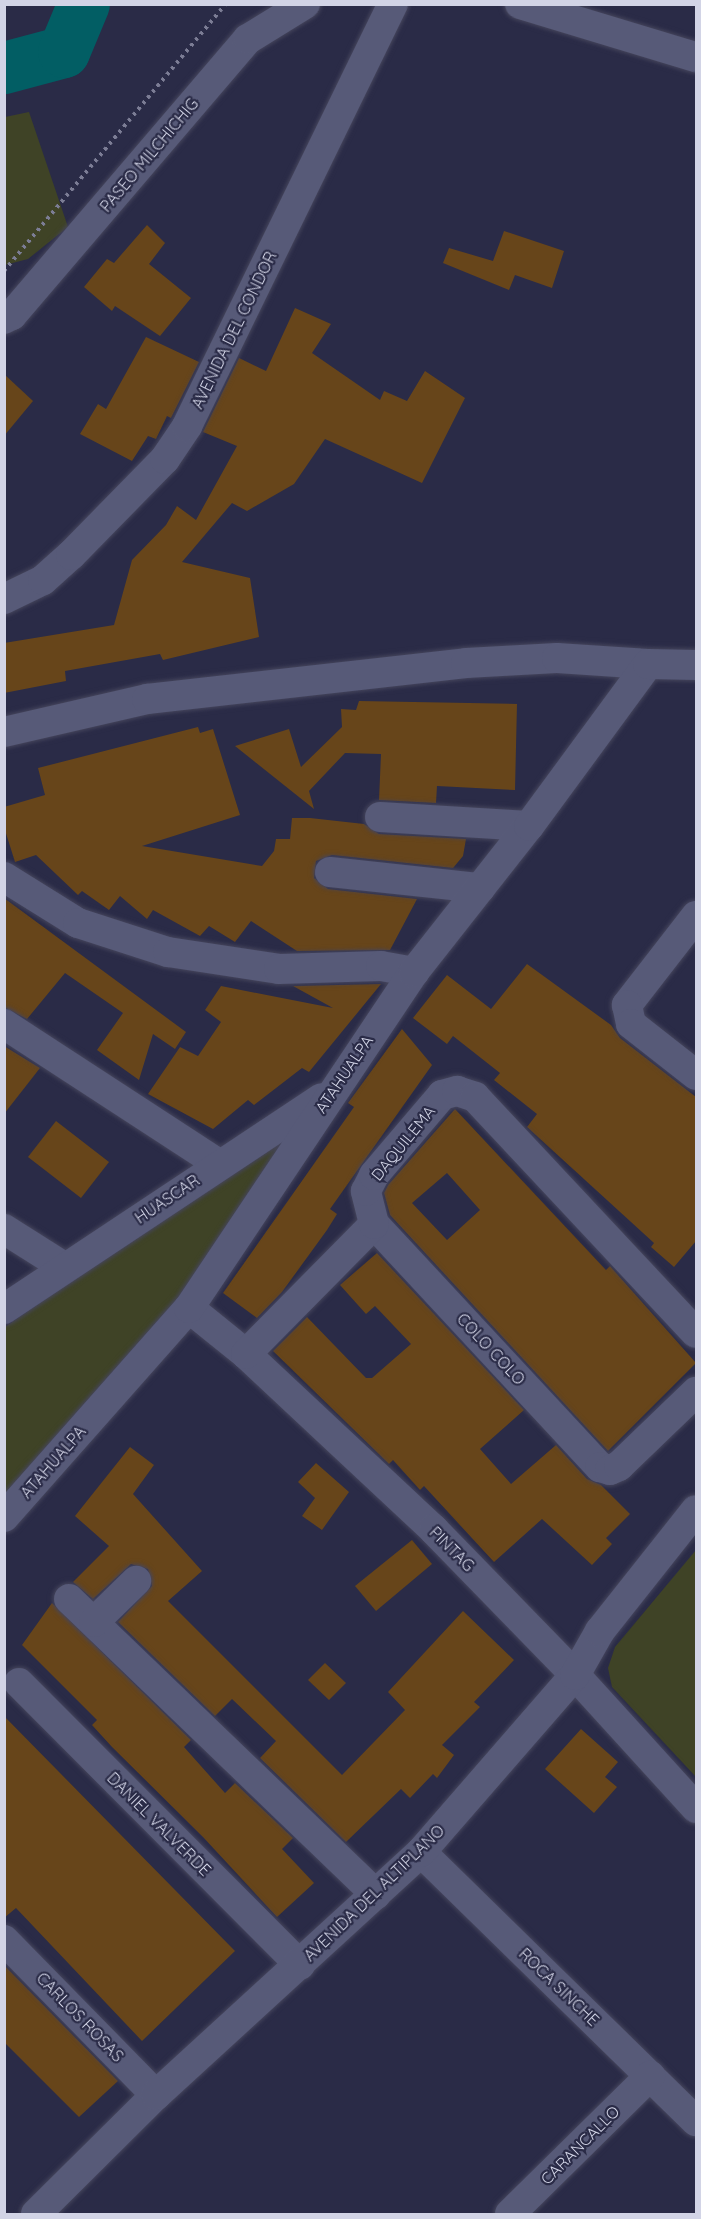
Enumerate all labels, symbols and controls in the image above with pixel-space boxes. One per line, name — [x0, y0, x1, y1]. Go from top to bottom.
street label: PASEO MILCHICHIG — [96, 94, 202, 216]
street label: AVENIDA DEL CONDOR — [188, 248, 280, 412]
street label: ATAHUALPA — [311, 1031, 377, 1117]
street label: DAQUILEMA — [367, 1102, 439, 1184]
street label: HUASCAR — [131, 1170, 203, 1228]
street label: COLO COLO — [453, 1309, 529, 1389]
street label: ATAHUALPA — [16, 1422, 90, 1502]
street label: PINTAG — [426, 1523, 478, 1575]
street label: DANIEL VALVERDE — [103, 1768, 215, 1880]
street label: AVENIDA DEL ALTIPLANO — [300, 1821, 448, 1965]
street label: ROCA SINCHE — [515, 1944, 603, 2030]
street label: CARLOS ROSAS — [33, 1968, 127, 2066]
street label: CARANCALLO — [537, 2102, 623, 2188]

